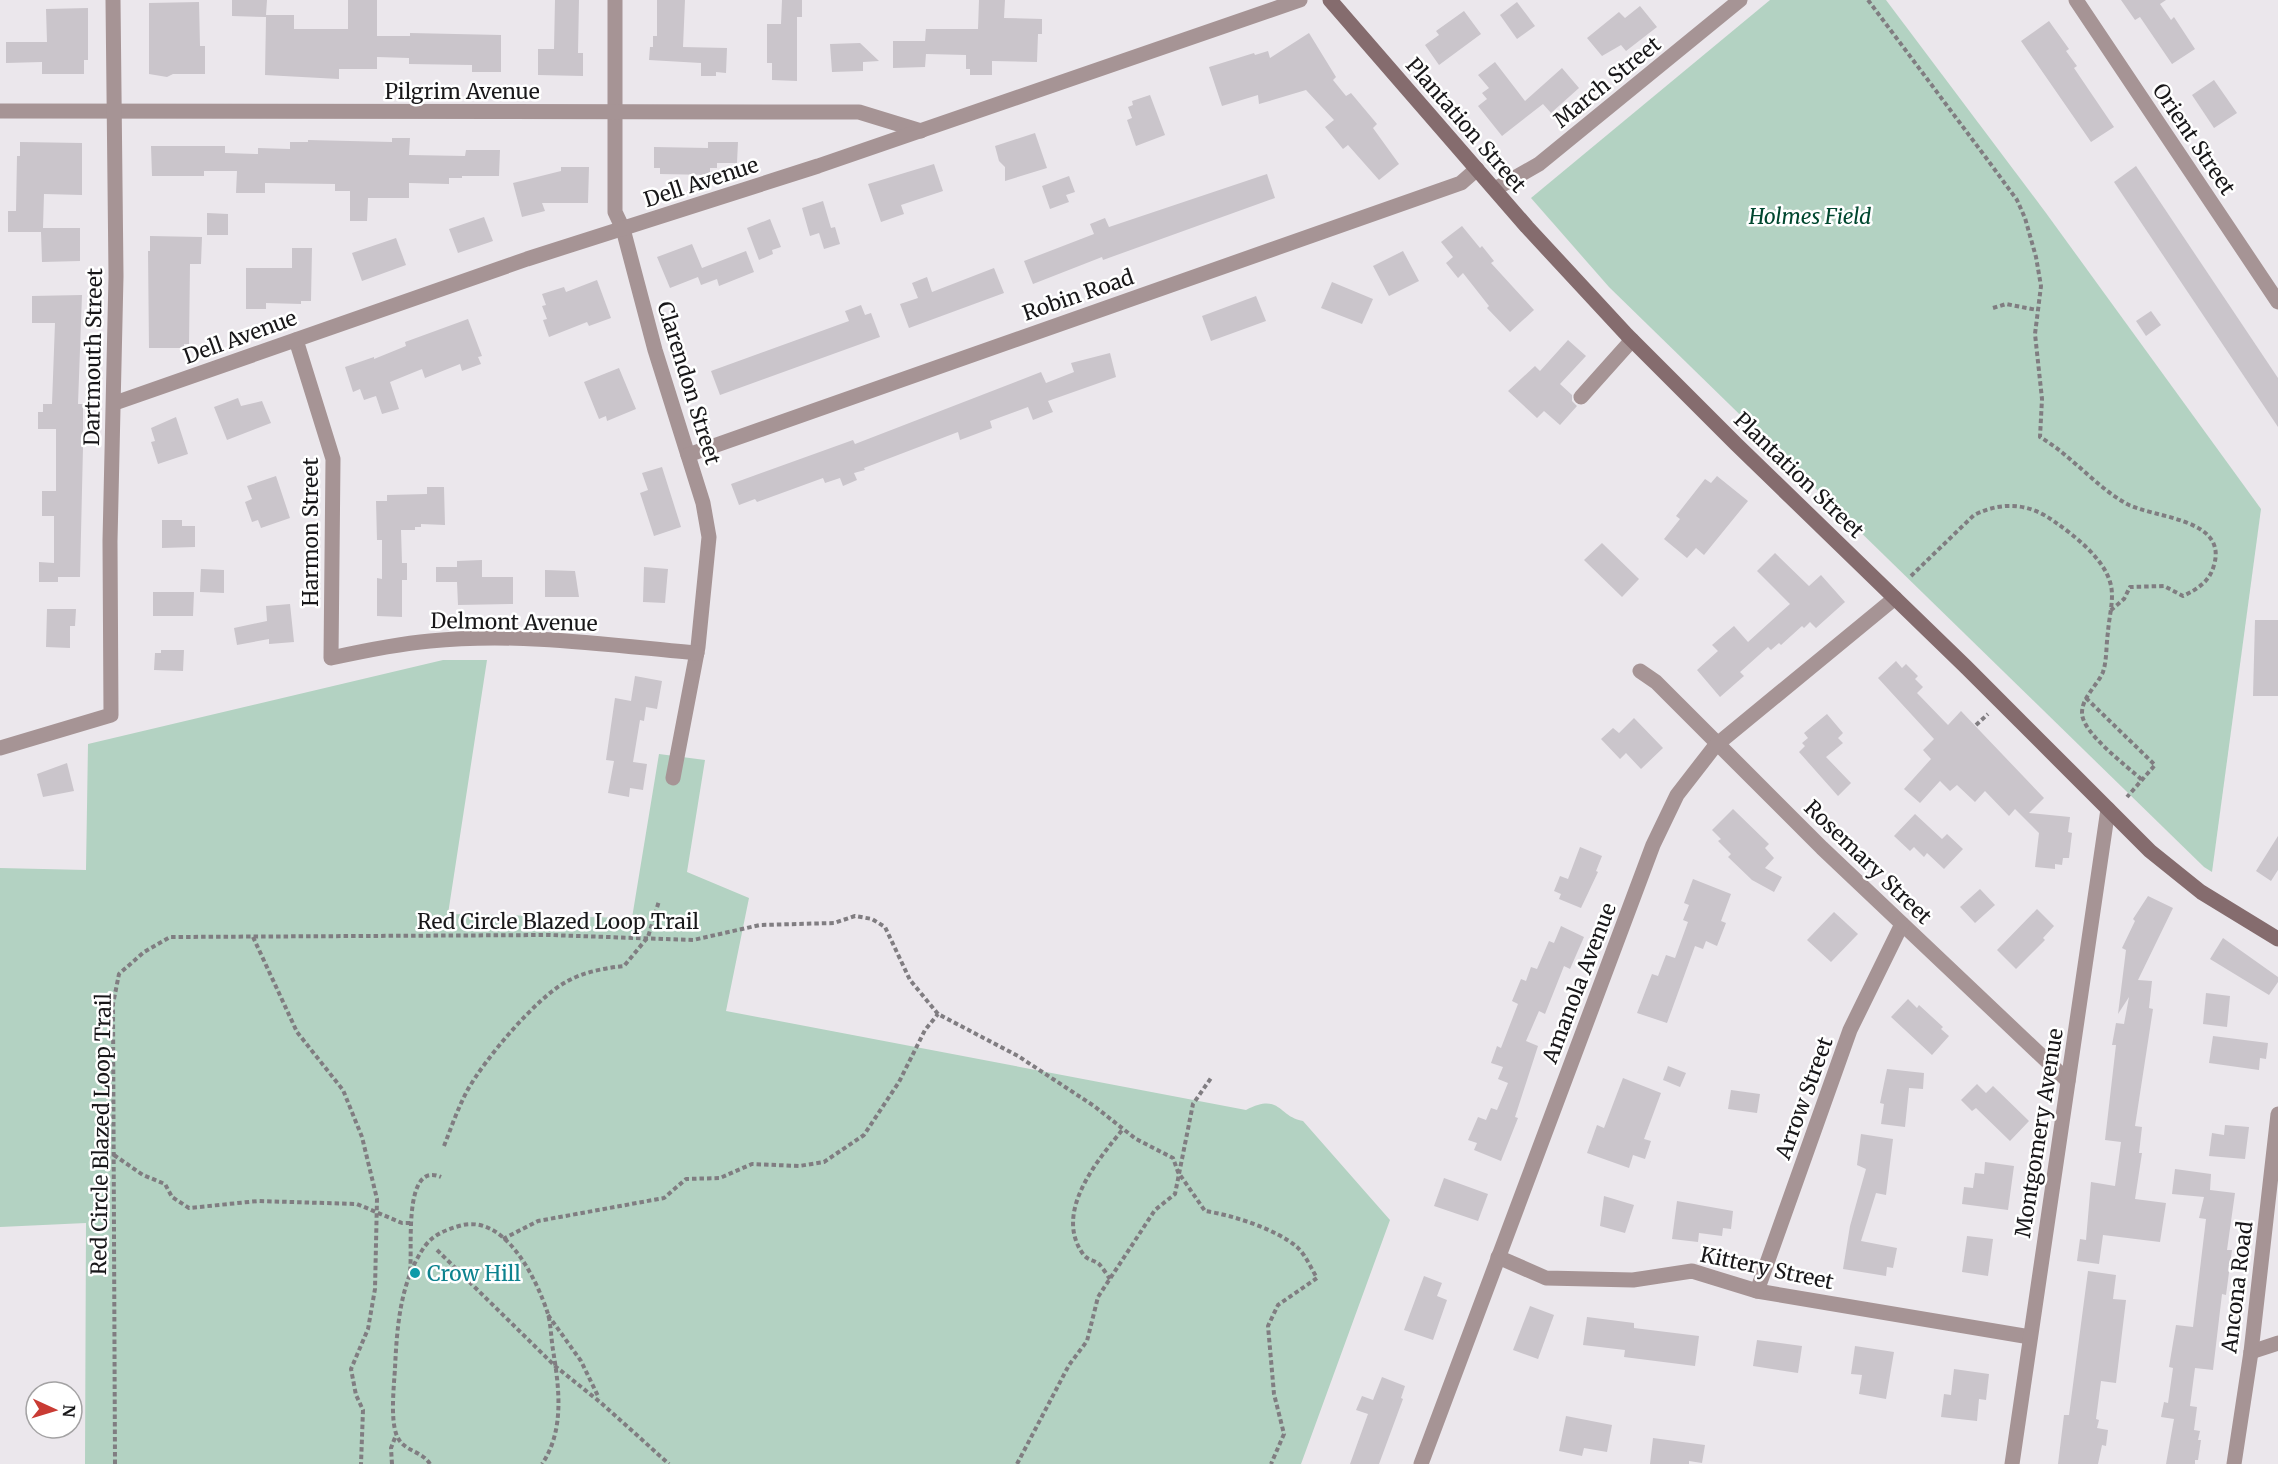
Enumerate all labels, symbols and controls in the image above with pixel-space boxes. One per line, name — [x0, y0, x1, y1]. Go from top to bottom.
street label: March Street — [1548, 31, 1666, 133]
street label: Plantation Street — [1400, 52, 1532, 198]
street label: Pilgrim Avenue — [384, 78, 540, 105]
street label: Orient Street — [2147, 78, 2241, 200]
street label: Dell Avenue — [640, 151, 762, 213]
park label: Holmes Field — [1748, 203, 1871, 230]
street label: Robin Road — [1019, 263, 1137, 327]
street label: Dartmouth Street — [78, 268, 108, 446]
street label: Clarendon Street — [651, 298, 727, 468]
street label: Dell Avenue — [180, 304, 301, 370]
street label: Plantation Street — [1728, 406, 1870, 544]
street label: Harmon Street — [297, 457, 324, 607]
street label: Delmont Avenue — [430, 607, 598, 637]
street label: Rosemary Street — [1799, 794, 1937, 930]
street label: Amanola Avenue — [1536, 899, 1622, 1068]
street label: Red Circle Blazed Loop Trail — [417, 908, 700, 935]
street label: Red Circle Blazed Loop Trail — [85, 992, 117, 1275]
street label: Montgomery Avenue — [2009, 1026, 2069, 1240]
street label: Arrow Street — [1769, 1033, 1839, 1164]
street label: Ancona Road — [2215, 1219, 2259, 1355]
street label: Kittery Street — [1698, 1241, 1836, 1295]
place label: Crow Hill — [427, 1260, 521, 1287]
marker: Crow Hill — [408, 1266, 422, 1280]
north arrow — [24, 1380, 84, 1440]
text: N — [59, 1404, 79, 1418]

